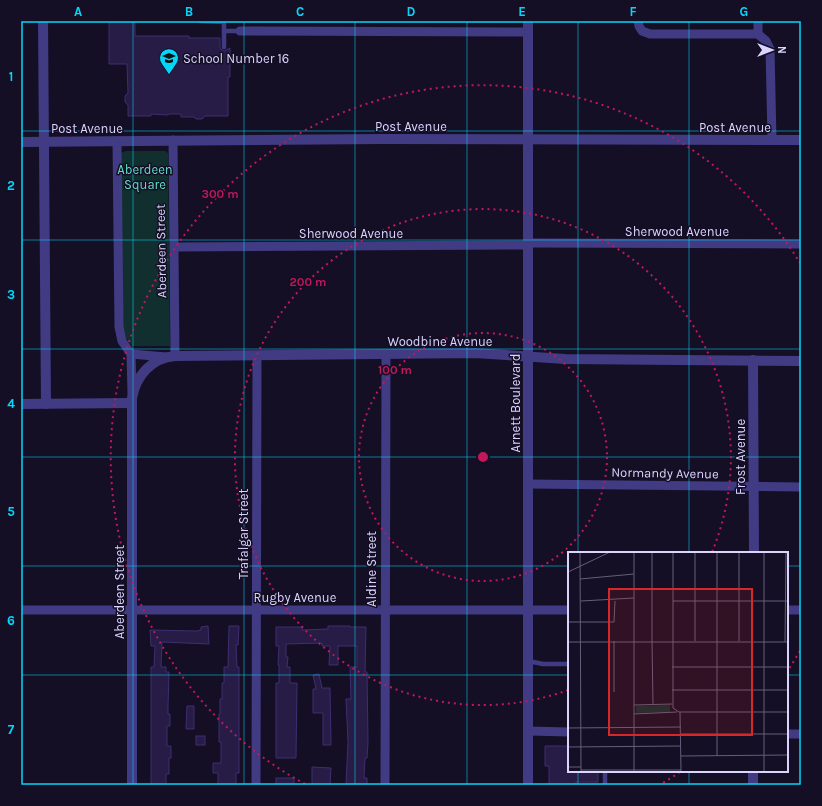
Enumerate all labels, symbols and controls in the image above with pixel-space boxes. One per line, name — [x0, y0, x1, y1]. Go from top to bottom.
text: A — [74, 4, 82, 19]
text: B — [185, 4, 193, 19]
text: C — [296, 4, 304, 19]
text: D — [407, 4, 416, 19]
text: E — [518, 4, 526, 19]
text: F — [629, 4, 637, 19]
text: G — [740, 4, 748, 19]
north arrow — [752, 30, 792, 70]
text: N — [775, 46, 788, 54]
school or university icon: School Number 16 — [158, 47, 180, 75]
place label: School Number 16 — [183, 51, 289, 66]
text: 1 — [9, 69, 13, 84]
street label: Post Avenue — [375, 119, 447, 134]
street label: Post Avenue — [699, 120, 771, 135]
street label: Post Avenue — [51, 121, 123, 136]
park label: Aberdeen Square — [117, 162, 173, 193]
text: 2 — [7, 178, 15, 193]
text: 300 m — [201, 187, 239, 201]
street label: Aberdeen Street — [153, 204, 169, 298]
street label: Sherwood Avenue — [625, 224, 729, 239]
street label: Sherwood Avenue — [299, 226, 403, 241]
text: 200 m — [290, 275, 326, 289]
text: 3 — [7, 287, 15, 302]
street label: Woodbine Avenue — [387, 334, 493, 349]
street label: Arnett Boulevard — [508, 353, 523, 453]
text: 100 m — [378, 363, 412, 377]
text: 4 — [7, 396, 15, 411]
street label: Frost Avenue — [733, 419, 748, 495]
centre of rings — [476, 450, 490, 464]
street label: Normandy Avenue — [611, 465, 719, 481]
street label: Trafalgar Street — [236, 489, 251, 579]
text: 5 — [7, 504, 15, 519]
street label: Aldine Street — [364, 531, 379, 607]
street label: Aberdeen Street — [112, 545, 127, 639]
inset map — [568, 552, 788, 772]
street label: Rugby Avenue — [254, 590, 337, 605]
text: 6 — [7, 613, 15, 628]
text: 7 — [8, 722, 15, 737]

